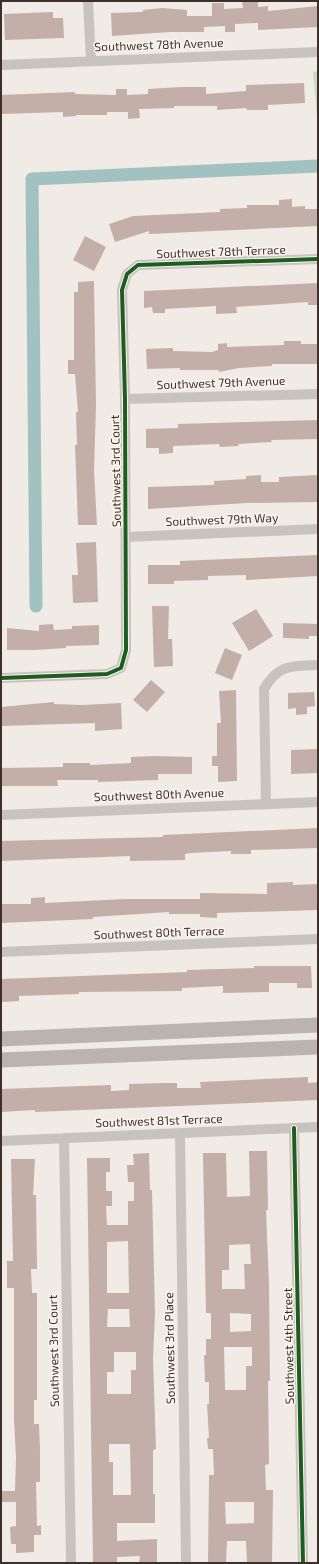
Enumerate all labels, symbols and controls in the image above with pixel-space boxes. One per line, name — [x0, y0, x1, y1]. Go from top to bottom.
street label: Southwest 78th Avenue — [94, 35, 224, 53]
street label: Southwest 78th Terrace — [156, 242, 286, 260]
street label: Southwest 79th Avenue — [156, 373, 286, 391]
street label: Southwest 3rd Court — [107, 414, 123, 527]
street label: Southwest 79th Way — [165, 510, 279, 528]
street label: Southwest 80th Avenue — [94, 785, 224, 803]
street label: Southwest 80th Terrace — [93, 923, 224, 941]
street label: Southwest 81st Terrace — [95, 1111, 223, 1129]
street label: Southwest 4th Street — [280, 1287, 296, 1404]
street label: Southwest 3rd Place — [161, 1292, 177, 1404]
street label: Southwest 3rd Court — [45, 1294, 61, 1407]

